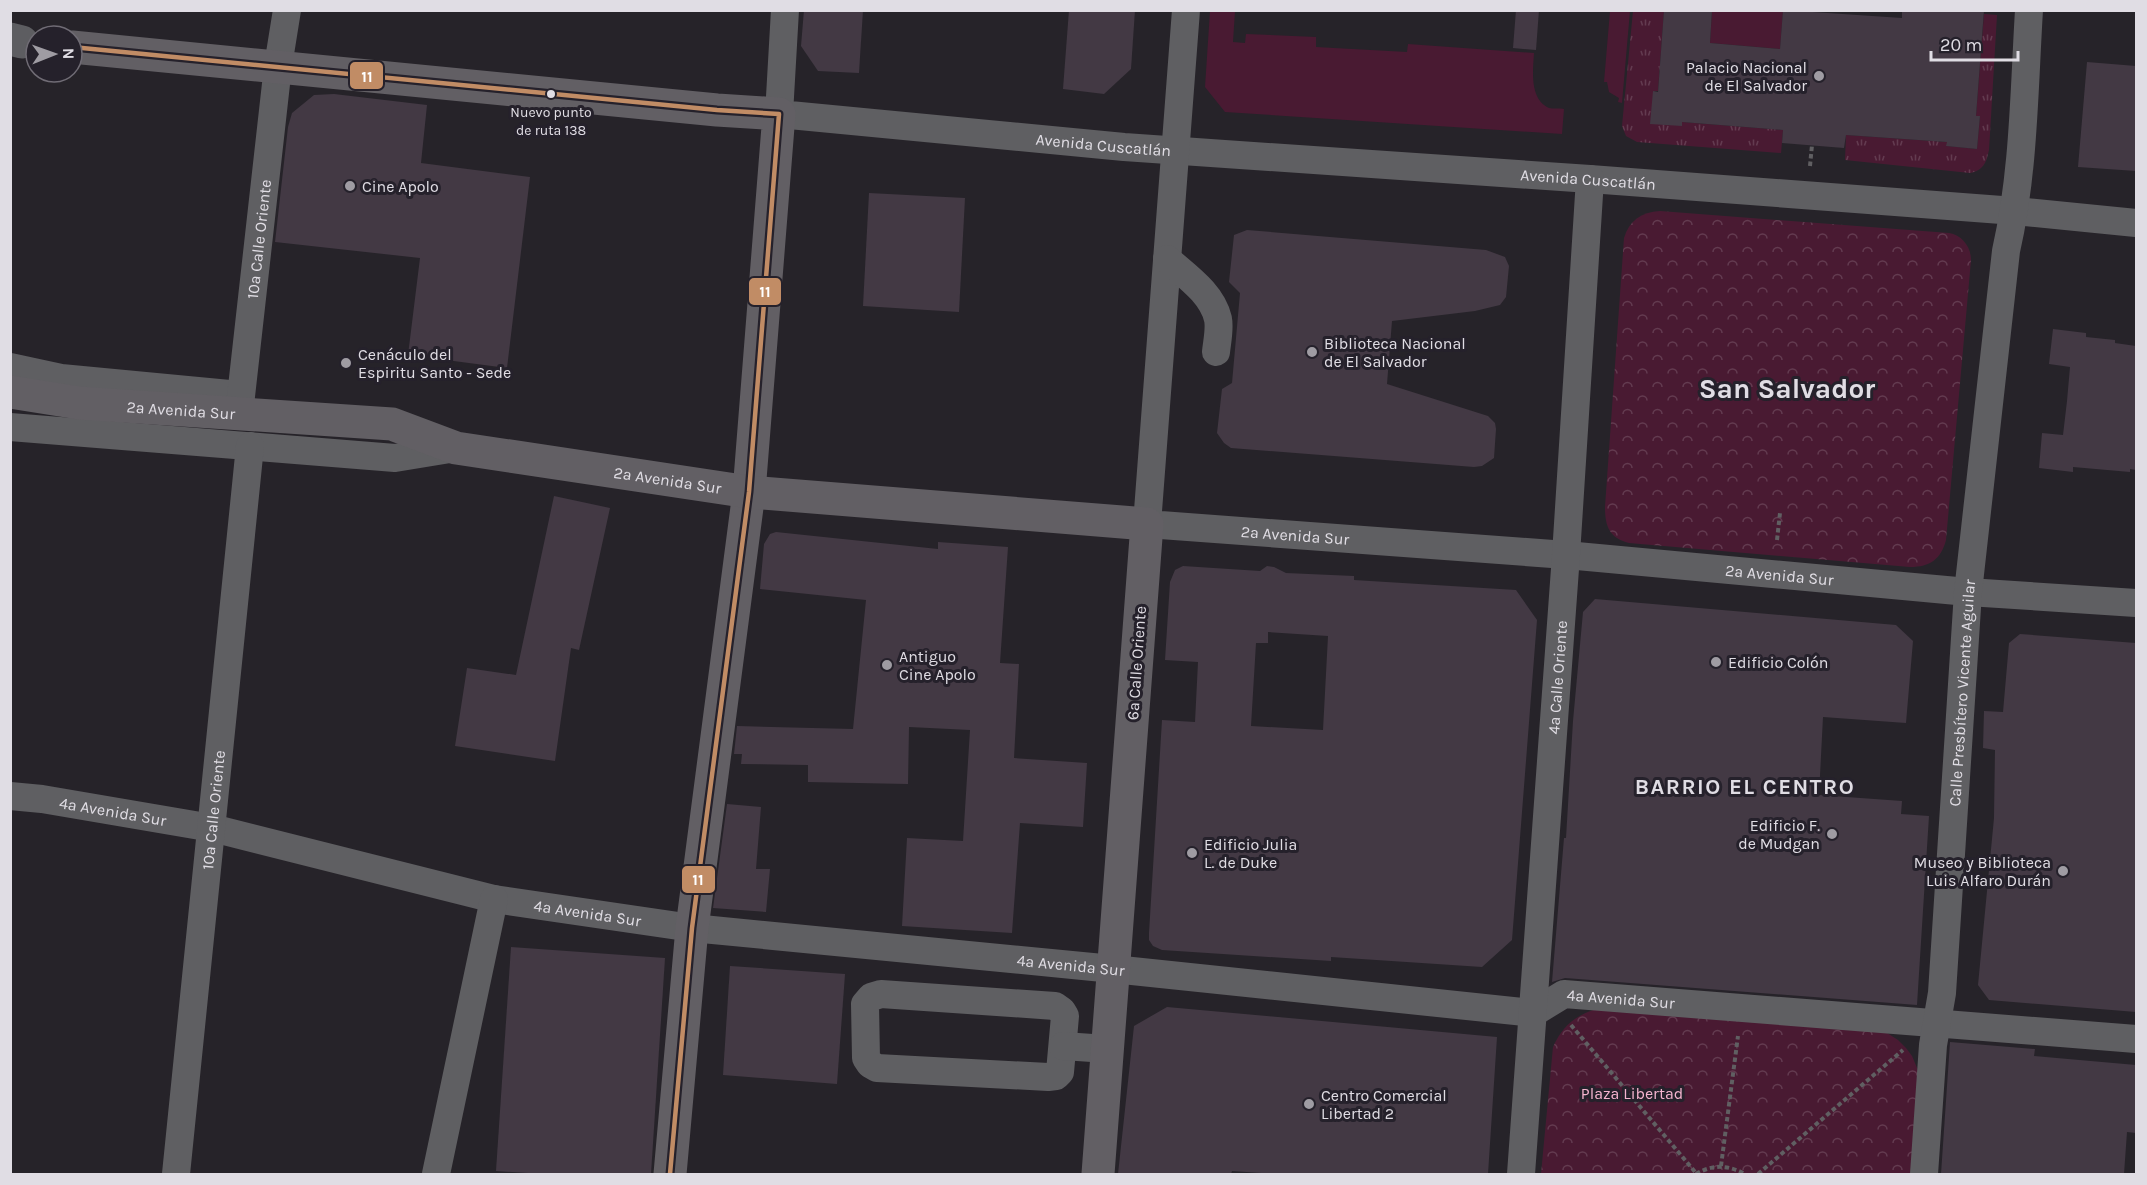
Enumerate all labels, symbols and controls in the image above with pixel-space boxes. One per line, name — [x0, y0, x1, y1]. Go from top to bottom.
north arrow — [24, 24, 84, 84]
scale bar — [1931, 24, 2018, 62]
text: 20 m — [1940, 34, 1982, 56]
text: N — [59, 48, 78, 60]
place label: Palacio Nacional de El Salvador — [1686, 58, 1807, 95]
line badge: 11 — [349, 61, 384, 90]
text: 11 — [361, 67, 373, 86]
marker: Palacio Nacional de El Salvador — [1812, 69, 1826, 83]
marker: Nuevo punto de ruta 138 — [545, 88, 557, 100]
place label: Nuevo punto de ruta 138 — [510, 104, 592, 139]
street label: Avenida Cuscatlán — [1035, 130, 1172, 160]
street label: Avenida Cuscatlán — [1520, 165, 1656, 194]
place label: Cine Apolo — [362, 177, 439, 196]
street label: 10a Calle Oriente — [243, 178, 275, 300]
marker: Cine Apolo — [343, 179, 357, 193]
line badge: 11 — [748, 277, 782, 306]
text: 11 — [759, 282, 771, 301]
place label: Biblioteca Nacional de El Salvador — [1324, 334, 1466, 371]
place label: Cenáculo del Espiritu Santo - Sede — [358, 345, 511, 382]
marker: Biblioteca Nacional de El Salvador — [1305, 345, 1319, 359]
marker: Cenáculo del Espiritu Santo - Sede — [339, 356, 353, 370]
district label: San Salvador — [1699, 372, 1875, 405]
street label: 2a Avenida Sur — [126, 397, 236, 423]
street label: 2a Avenida Sur — [612, 463, 723, 498]
street label: 2a Avenida Sur — [1240, 522, 1350, 549]
street label: 2a Avenida Sur — [1724, 561, 1835, 590]
street label: Calle Presbítero Vicente Aguilar — [1945, 578, 1979, 807]
street label: 6a Calle Oriente — [1123, 605, 1150, 721]
street label: 4a Calle Oriente — [1544, 620, 1571, 735]
place label: Antiguo Cine Apolo — [899, 647, 976, 684]
place label: Edificio Colón — [1728, 653, 1829, 672]
marker: Edificio Colón — [1709, 655, 1723, 669]
marker: Antiguo Cine Apolo — [880, 658, 894, 672]
street label: 10a Calle Oriente — [198, 749, 229, 871]
district label: BARRIO EL CENTRO — [1635, 774, 1855, 800]
street label: 4a Avenida Sur — [58, 793, 168, 830]
place label: Edificio F. de Mudgan — [1738, 816, 1820, 853]
marker: Edificio F. de Mudgan — [1825, 827, 1839, 841]
place label: Edificio Julia L. de Duke — [1204, 835, 1297, 872]
marker: Edificio Julia L. de Duke — [1185, 846, 1199, 860]
place label: Museo y Biblioteca Luis Alfaro Durán — [1914, 853, 2051, 890]
marker: Museo y Biblioteca Luis Alfaro Durán — [2056, 864, 2070, 878]
line badge: 11 — [681, 865, 716, 894]
text: 11 — [692, 870, 704, 889]
street label: 4a Avenida Sur — [533, 896, 643, 930]
street label: 4a Avenida Sur — [1016, 951, 1126, 980]
street label: 4a Avenida Sur — [1566, 985, 1676, 1013]
park label: Plaza Libertad — [1581, 1084, 1683, 1103]
place label: Centro Comercial Libertad 2 — [1321, 1086, 1447, 1123]
marker: Centro Comercial Libertad 2 — [1302, 1097, 1316, 1111]

